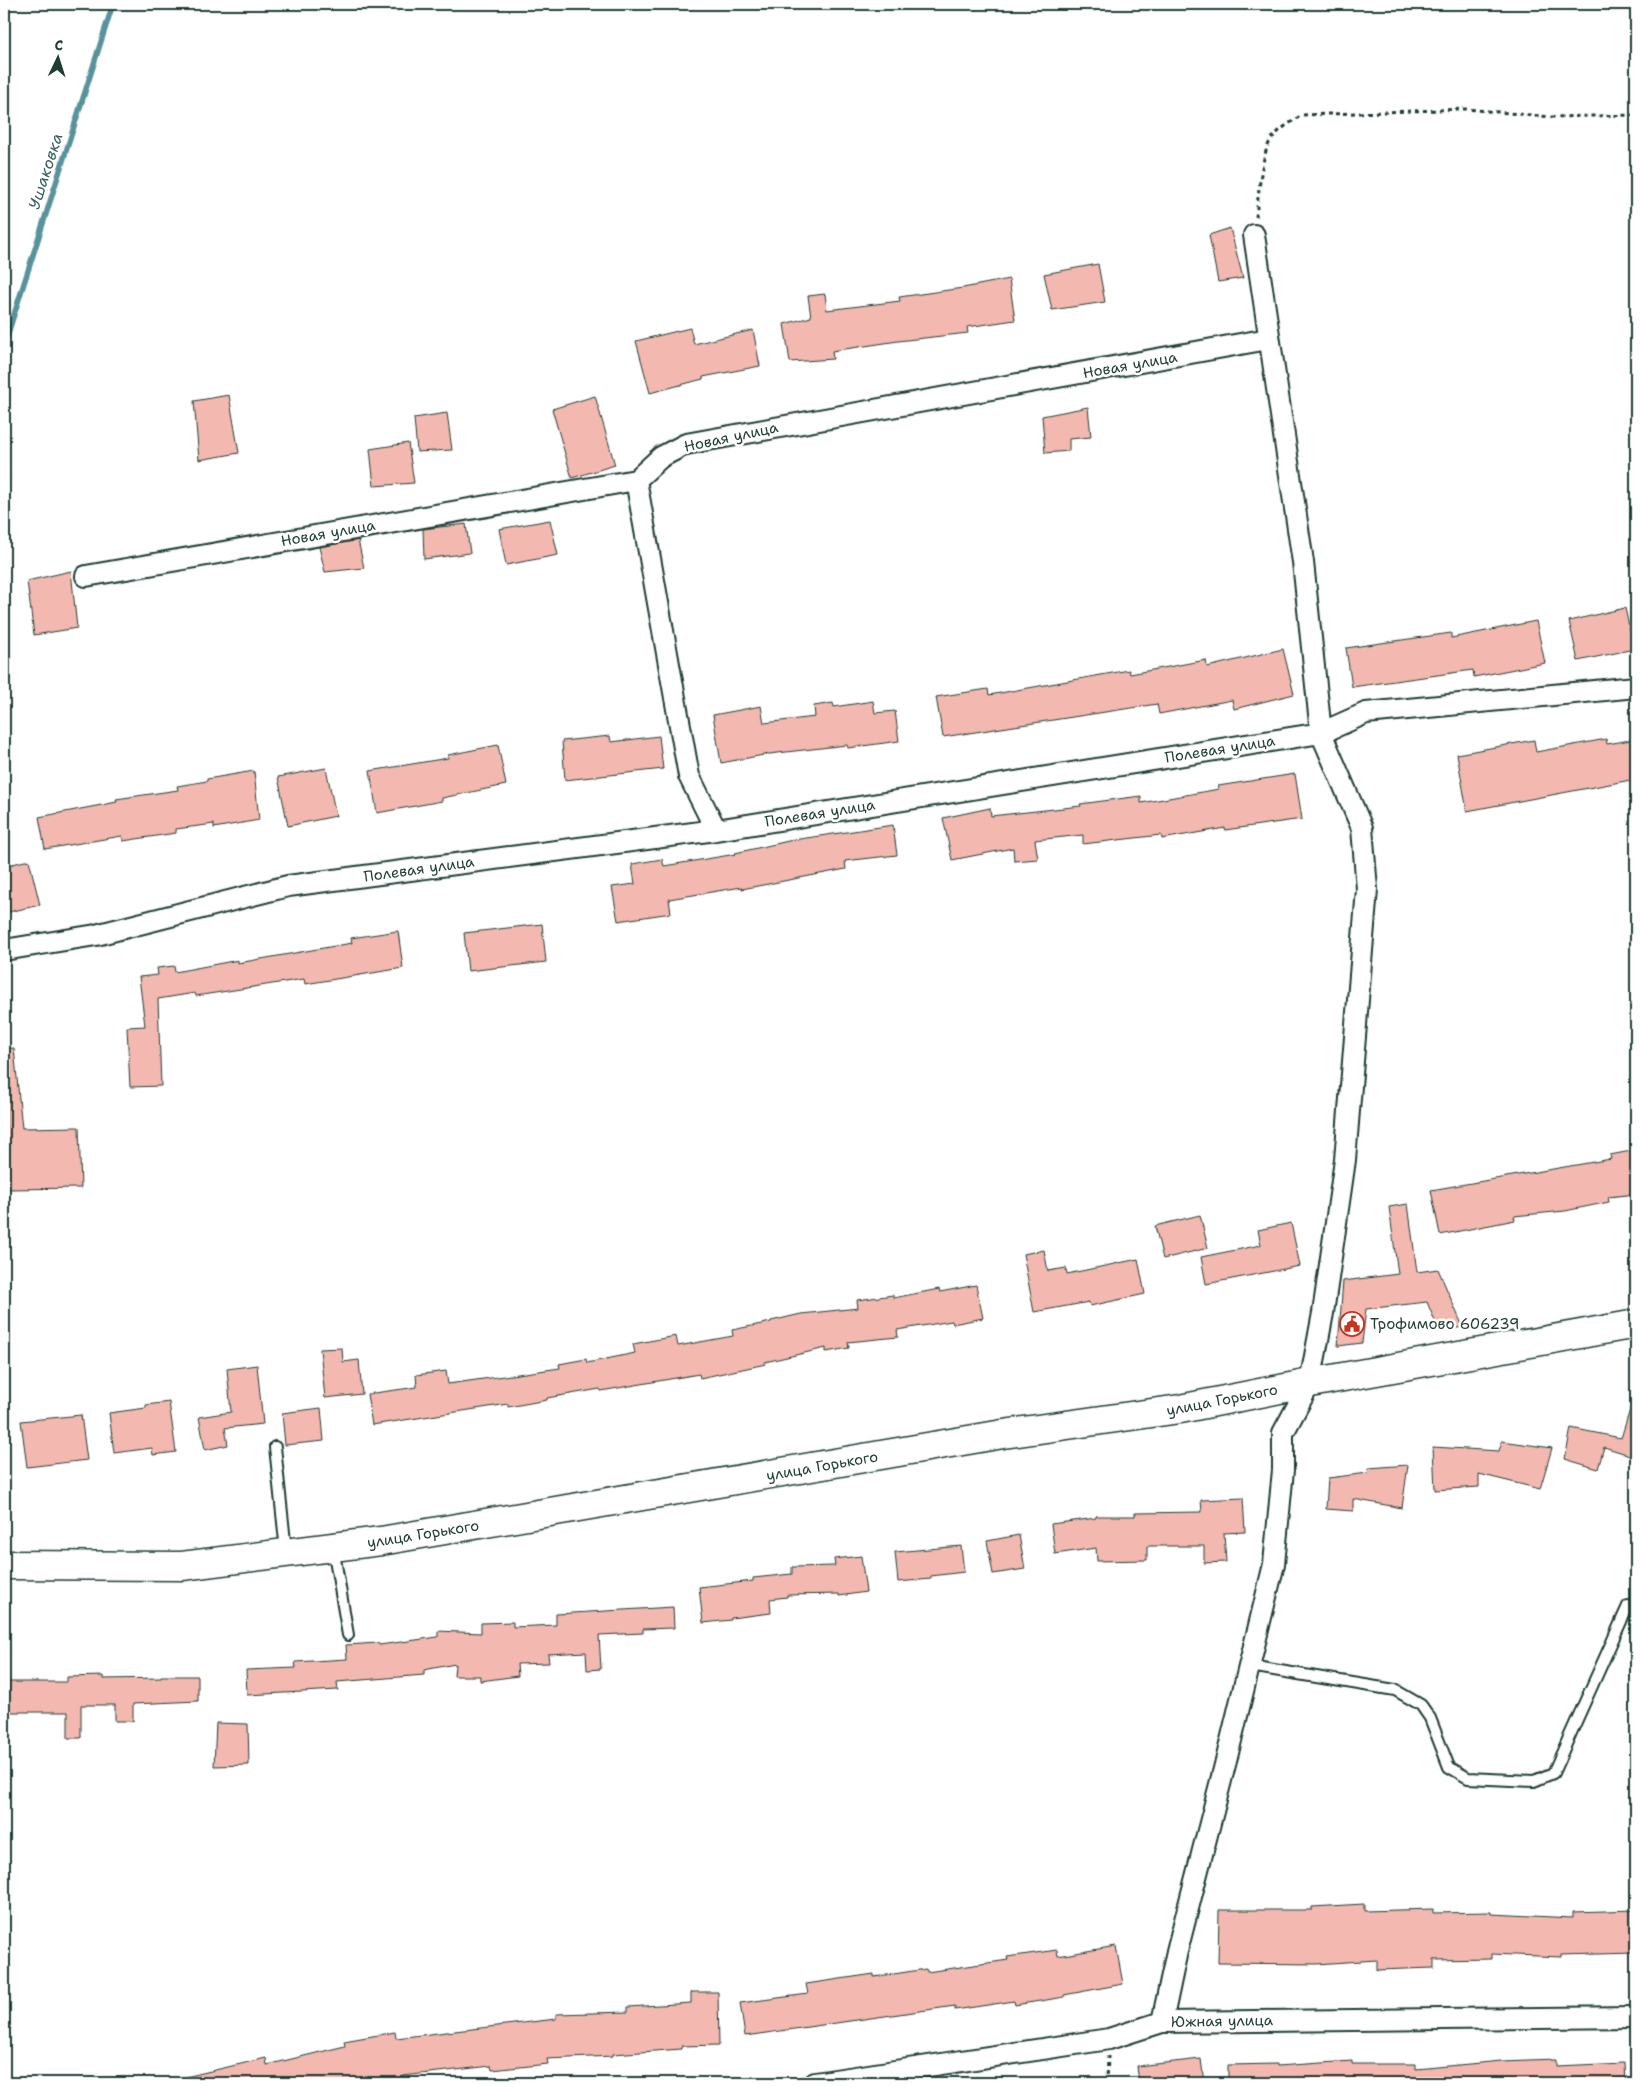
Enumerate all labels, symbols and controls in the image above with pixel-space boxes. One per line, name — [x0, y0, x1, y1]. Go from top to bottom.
north arrow — [32, 32, 82, 82]
text: С — [54, 36, 64, 54]
water label: Ушаковка — [23, 130, 68, 212]
street label: Новая улица — [1081, 347, 1180, 383]
street label: Новая улица — [682, 417, 781, 457]
street label: Новая улица — [279, 515, 378, 551]
street label: Полевая улица — [1163, 730, 1277, 768]
street label: Полевая улица — [763, 794, 877, 832]
street label: Полевая улица — [362, 851, 476, 887]
public building icon: Трофимово 606239 — [1339, 1311, 1365, 1337]
place label: Трофимово 606239 — [1370, 1314, 1520, 1334]
street label: улица Горького — [1165, 1379, 1279, 1421]
street label: улица Горького — [765, 1446, 879, 1486]
street label: улица Горького — [366, 1515, 480, 1553]
street label: Южная улица — [1171, 2010, 1274, 2032]

